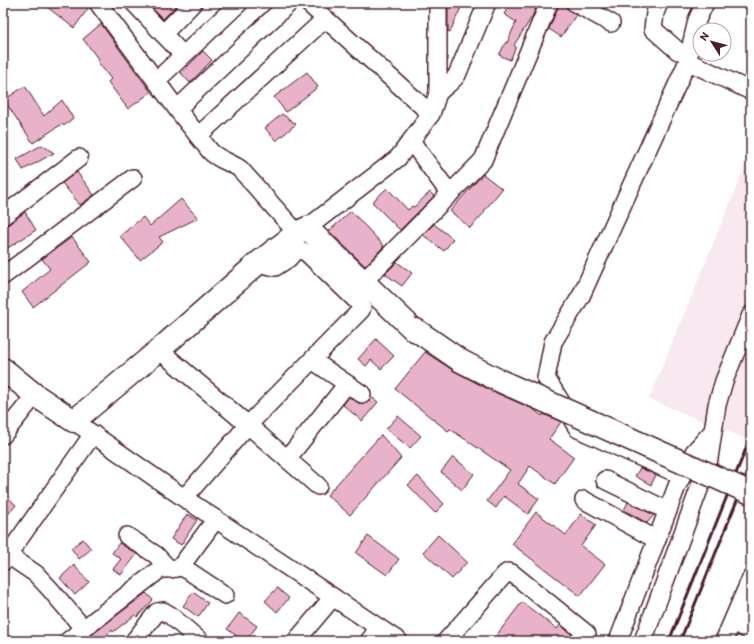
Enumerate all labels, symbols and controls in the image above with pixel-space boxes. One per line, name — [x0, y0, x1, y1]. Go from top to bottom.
north arrow — [692, 22, 732, 62]
text: N — [697, 30, 712, 43]

